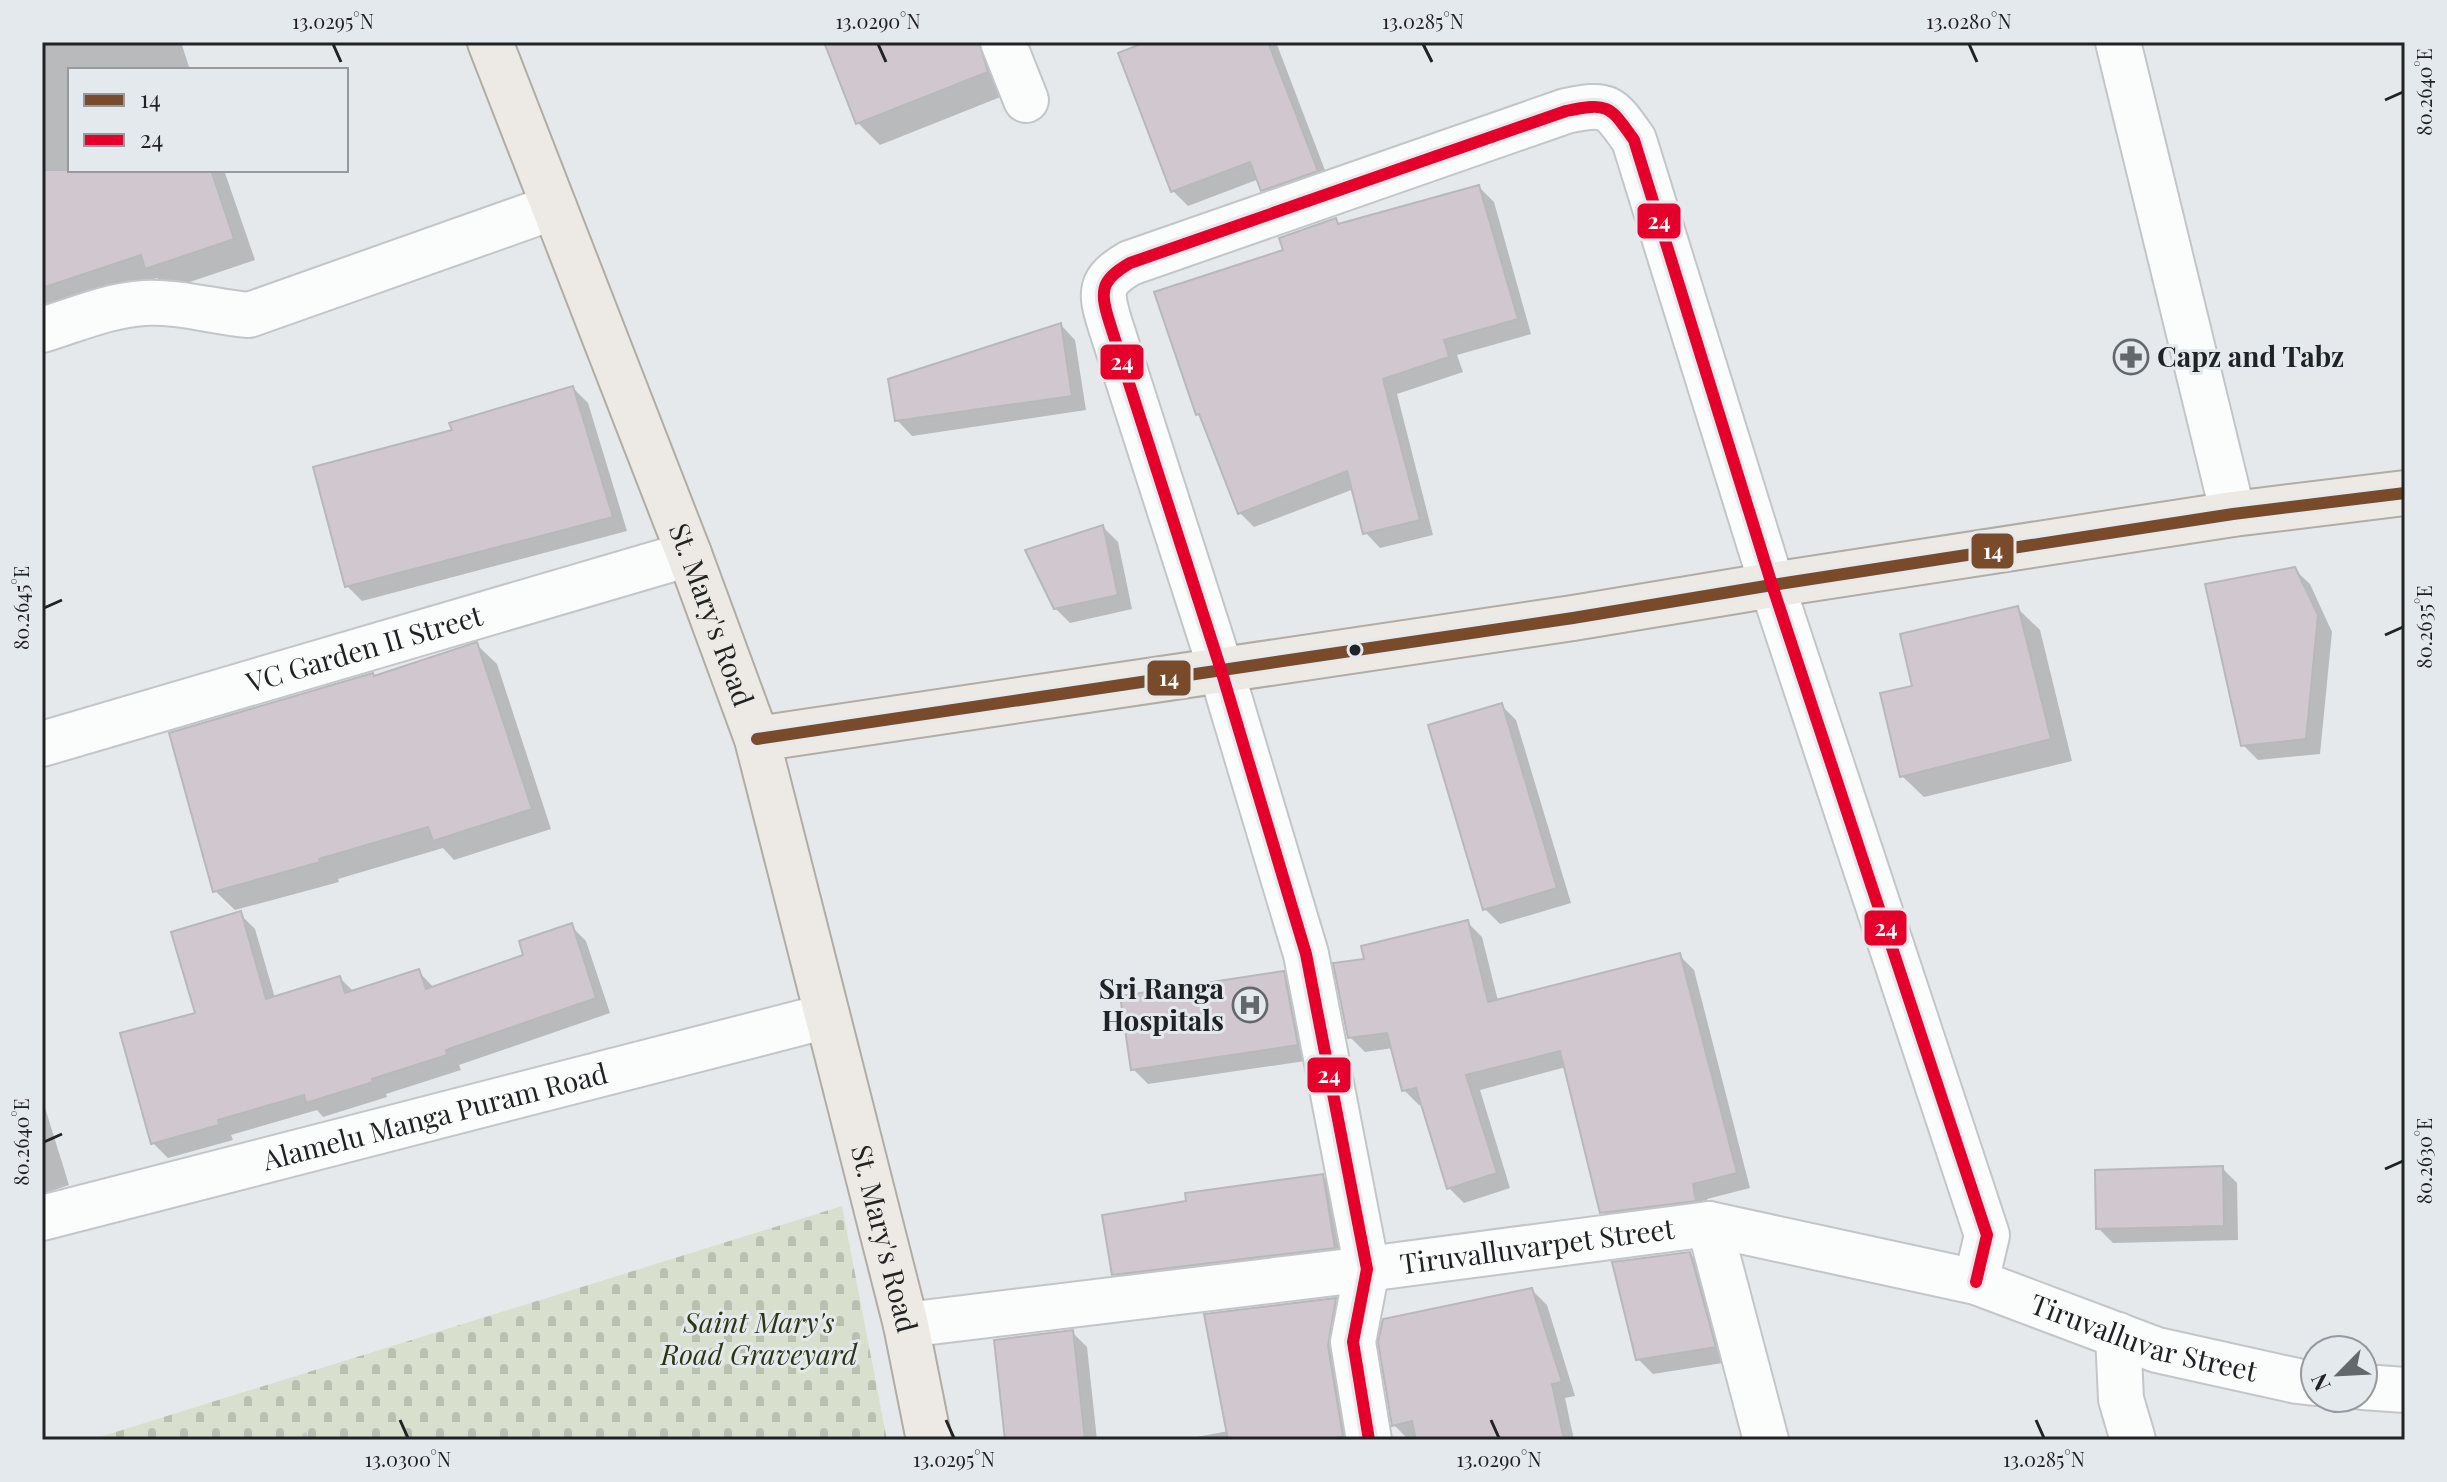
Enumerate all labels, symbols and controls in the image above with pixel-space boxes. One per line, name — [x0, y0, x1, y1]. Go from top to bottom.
text: 13.0295°N — [292, 7, 374, 34]
text: 13.0290°N — [835, 7, 921, 34]
text: 13.0285°N — [1382, 7, 1464, 34]
text: 13.0280°N — [1926, 7, 2012, 34]
text: 80.2640°E — [2410, 48, 2437, 136]
legend — [68, 68, 348, 172]
text: 14 — [140, 82, 161, 114]
text: 24 — [140, 122, 163, 154]
line badge: 24 — [1636, 202, 1682, 240]
text: 24 — [1647, 205, 1671, 235]
place label: Capz and Tabz — [2157, 337, 2344, 374]
pharmacy icon: Capz and Tabz — [2112, 338, 2150, 376]
line badge: 24 — [1099, 343, 1145, 381]
text: 24 — [1110, 346, 1134, 376]
street label: St. Mary's Road — [662, 517, 763, 711]
line badge: 14 — [1970, 532, 2015, 570]
text: 14 — [1983, 535, 2003, 565]
text: 80.2645°E — [7, 566, 34, 650]
text: 80.2635°E — [2410, 585, 2437, 669]
street label: VC Garden II Street — [241, 595, 487, 700]
unlabelled marker — [1347, 642, 1363, 658]
line badge: 14 — [1146, 659, 1192, 697]
text: 14 — [1159, 662, 1179, 692]
line badge: 24 — [1863, 909, 1908, 947]
text: 24 — [1874, 912, 1898, 942]
place label: Sri Ranga Hospitals — [1099, 969, 1224, 1038]
hospital icon: Sri Ranga Hospitals — [1231, 986, 1269, 1024]
street label: Alamelu Manga Puram Road — [258, 1053, 611, 1178]
line badge: 24 — [1306, 1056, 1352, 1094]
text: 24 — [1317, 1059, 1341, 1089]
text: 80.2640°E — [7, 1098, 34, 1186]
text: 80.2630°E — [2410, 1118, 2437, 1204]
street label: St. Mary's Road — [844, 1140, 927, 1336]
street label: Tiruvalluvarpet Street — [1398, 1209, 1677, 1281]
street label: Tiruvalluvar Street — [2026, 1284, 2262, 1389]
park label: Saint Mary's Road Graveyard — [660, 1303, 858, 1372]
north arrow — [2299, 1334, 2379, 1414]
text: N — [2303, 1369, 2337, 1396]
text: 13.0300°N — [365, 1445, 451, 1472]
text: 13.0295°N — [913, 1445, 995, 1472]
text: 13.0290°N — [1456, 1445, 1542, 1472]
text: 13.0285°N — [2003, 1445, 2085, 1472]

